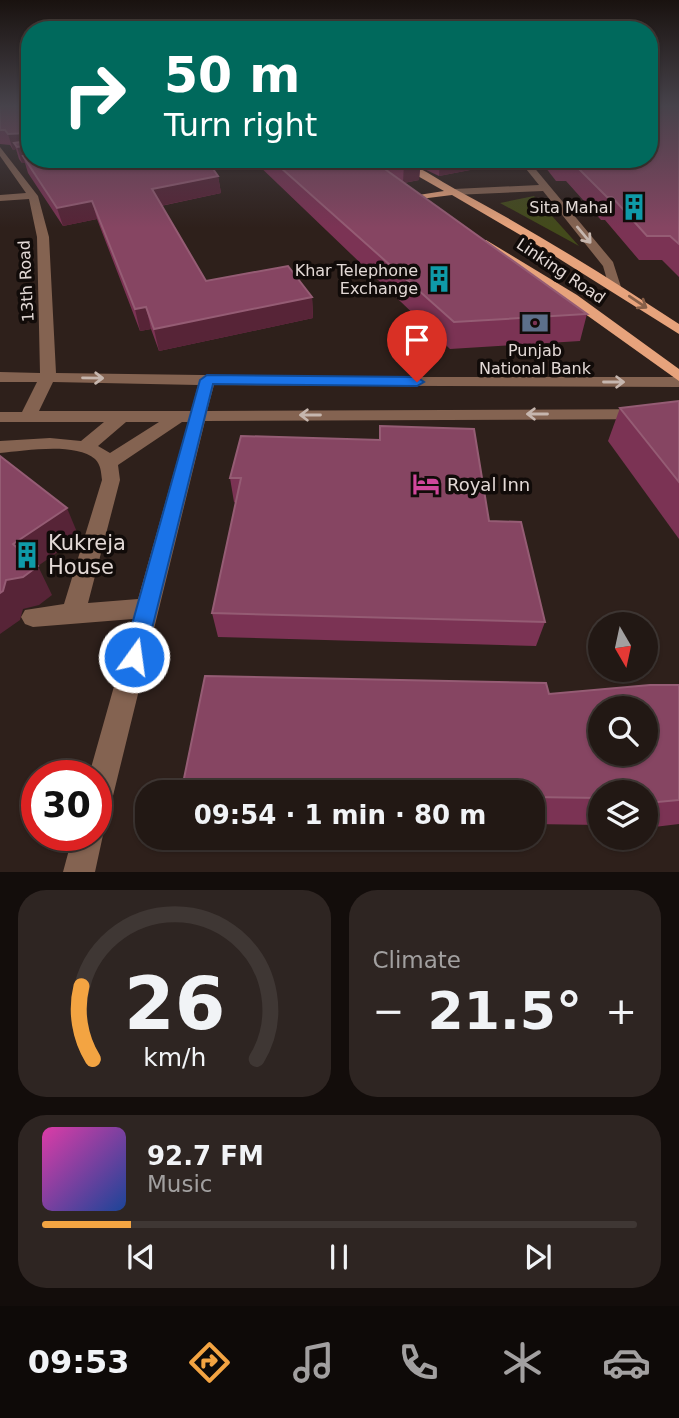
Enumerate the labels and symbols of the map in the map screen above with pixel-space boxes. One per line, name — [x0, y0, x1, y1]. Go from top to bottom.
building icon: Sita Mahal — [619, 192, 649, 222]
place label: Sita Mahal — [529, 198, 613, 217]
one-way arrow — [576, 226, 592, 244]
street label: Linking Road — [513, 234, 609, 308]
street label: 13th Road — [14, 240, 38, 322]
place label: Khar Telephone Exchange — [295, 261, 418, 298]
building icon: Khar Telephone Exchange — [424, 264, 454, 294]
one-way arrow — [628, 295, 647, 310]
bank icon: Punjab National Bank — [520, 308, 550, 338]
pin — [387, 310, 447, 382]
place label: Punjab National Bank — [479, 341, 592, 378]
one-way arrow — [81, 371, 104, 385]
one-way arrow — [602, 375, 625, 389]
one-way arrow — [526, 407, 549, 421]
one-way arrow — [299, 408, 322, 422]
hotel icon: Royal Inn — [411, 469, 441, 499]
place label: Royal Inn — [447, 474, 530, 495]
place label: Kukreja House — [48, 531, 126, 579]
building icon: Kukreja House — [12, 540, 42, 570]
north arrow — [588, 612, 658, 682]
position arrow — [97, 620, 171, 694]
speed limit sign: 30 — [21, 760, 112, 851]

